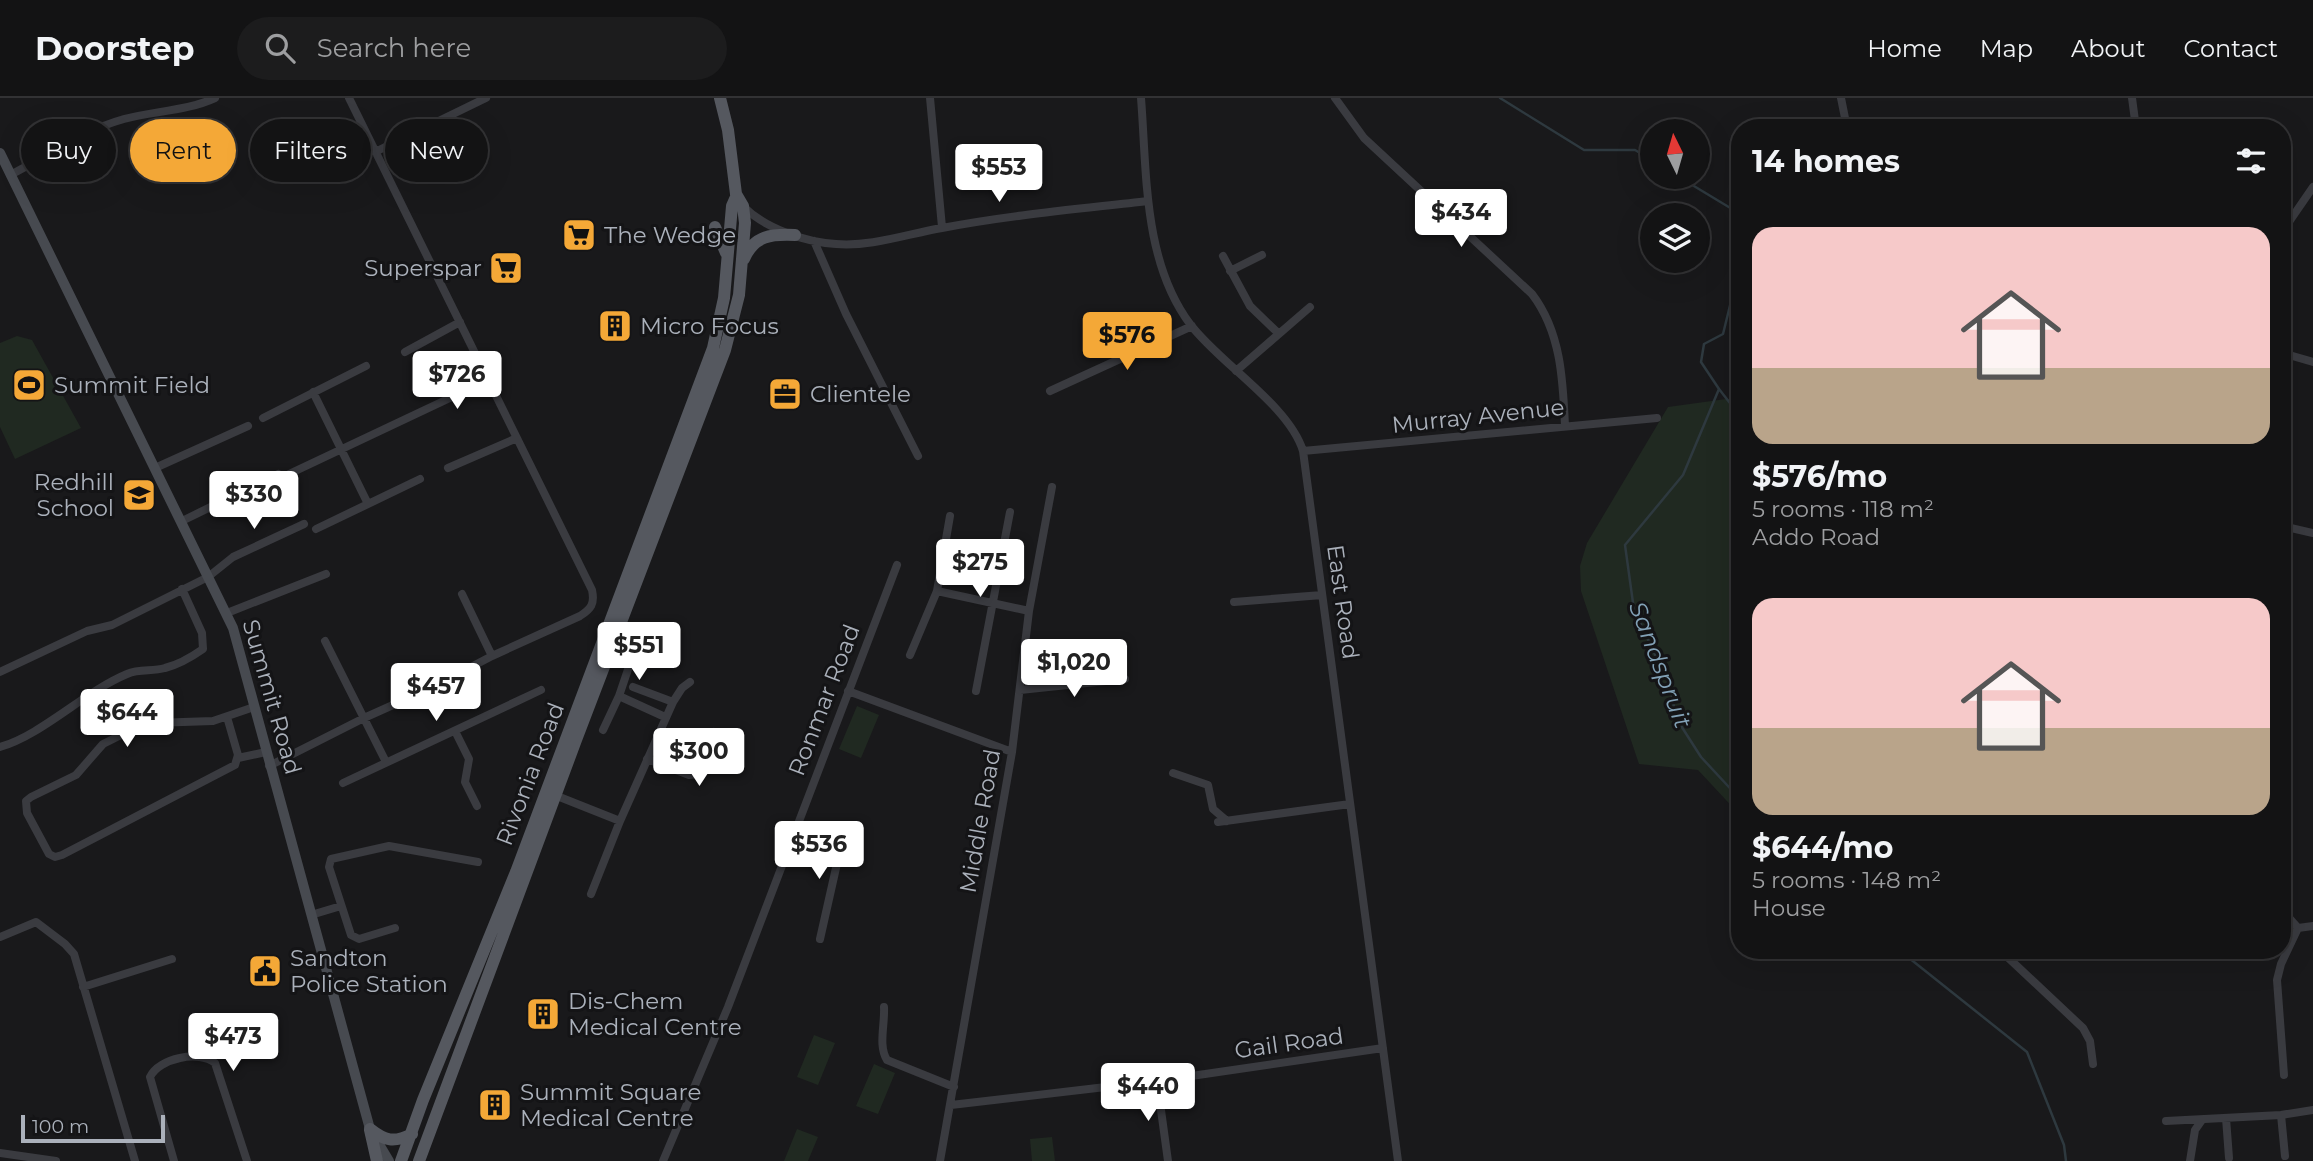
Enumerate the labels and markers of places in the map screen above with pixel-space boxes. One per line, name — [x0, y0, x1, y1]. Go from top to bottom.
pin: $553 — [958, 144, 1040, 204]
pin: $434 — [1420, 190, 1502, 249]
supermarket icon: The Wedge — [560, 216, 598, 254]
place label: The Wedge — [604, 221, 736, 249]
supermarket icon: Superspar — [487, 249, 525, 287]
place label: Superspar — [364, 254, 482, 282]
building icon: Micro Focus — [596, 307, 634, 345]
place label: Micro Focus — [640, 312, 779, 340]
pin: $576 — [1086, 313, 1168, 372]
pin: $726 — [416, 352, 498, 411]
sports icon: Summit Field — [10, 366, 48, 404]
place label: Summit Field — [54, 371, 210, 399]
office icon: Clientele — [766, 375, 804, 413]
place label: Clientele — [810, 380, 911, 408]
place label: Redhill School — [34, 468, 114, 522]
pin: $330 — [213, 472, 295, 531]
school or university icon: Redhill School — [120, 476, 158, 514]
pin: $275 — [939, 540, 1021, 599]
pin: $551 — [598, 622, 680, 682]
pin: $1,020 — [1017, 640, 1131, 699]
pin: $457 — [395, 664, 477, 723]
pin: $644 — [86, 690, 168, 749]
pin: $300 — [658, 728, 740, 788]
pin: $536 — [778, 822, 860, 881]
place label: Sandton Police Station — [290, 944, 448, 998]
public building icon: Sandton Police Station — [246, 952, 284, 990]
place label: Dis-Chem Medical Centre — [568, 987, 742, 1041]
building icon: Dis-Chem Medical Centre — [524, 995, 562, 1033]
pin: $473 — [192, 1014, 274, 1073]
pin: $440 — [1107, 1063, 1189, 1123]
place label: Summit Square Medical Centre — [520, 1078, 701, 1132]
building icon: Summit Square Medical Centre — [476, 1086, 514, 1124]

